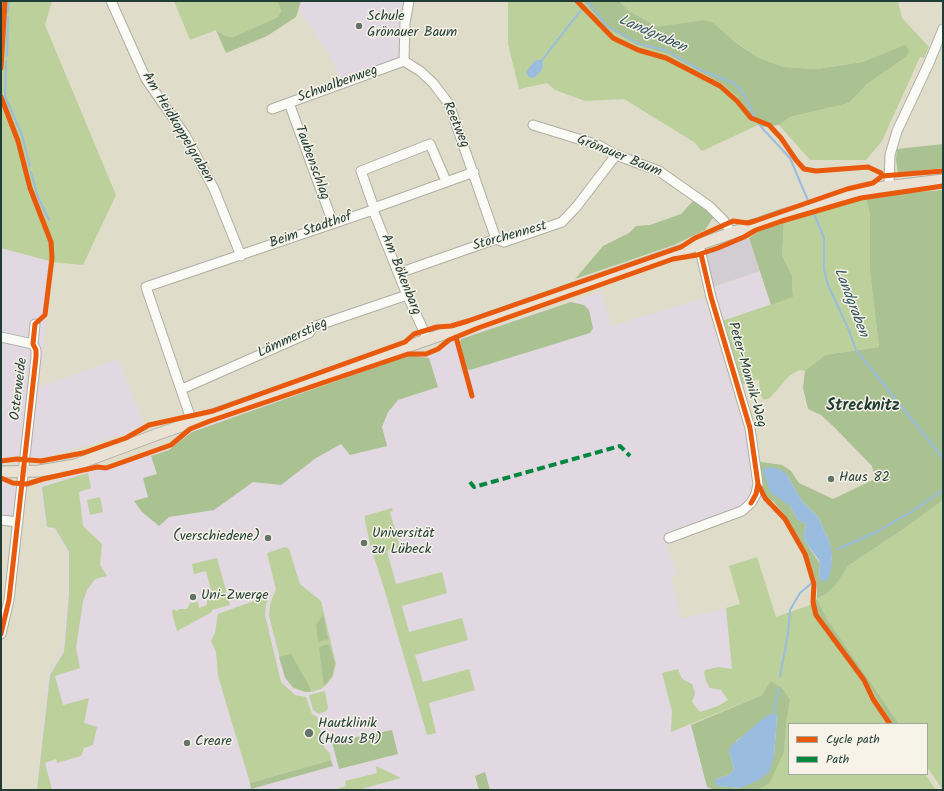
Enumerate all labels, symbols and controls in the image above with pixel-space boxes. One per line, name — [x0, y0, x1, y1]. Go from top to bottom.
place label: Schule Grönauer Baum — [367, 10, 457, 42]
water label: Landgraben — [615, 12, 689, 58]
marker: Schule Grönauer Baum — [354, 21, 364, 31]
street label: Schwalbenweg — [296, 63, 380, 107]
street label: Am Heidkoppelgraben — [137, 70, 217, 186]
street label: Reetweg — [438, 99, 472, 151]
street label: Taubenschlag — [290, 123, 332, 203]
street label: Grönauer Baum — [574, 132, 664, 182]
street label: Beim Stadthof — [267, 209, 355, 253]
street label: Storchennest — [471, 218, 549, 256]
street label: Am Bökenbarg — [376, 232, 424, 318]
water label: Landgraben — [829, 266, 871, 340]
street label: Lämmerstieg — [255, 316, 331, 362]
street label: Peter-Monnik-Weg — [723, 320, 769, 430]
street label: Osterweide — [8, 357, 32, 421]
district label: Strecknitz — [826, 397, 900, 417]
place label: Haus 82 — [839, 471, 890, 487]
marker: Haus 82 — [826, 474, 836, 484]
place label: Universität zu Lübeck — [372, 527, 435, 560]
place label: (verschiedene) — [173, 530, 260, 546]
marker: (verschiedene) — [263, 533, 273, 543]
marker: Universität zu Lübeck — [359, 538, 369, 548]
place label: Uni-Zwerge — [201, 589, 269, 605]
marker: Uni-Zwerge — [188, 592, 198, 602]
place label: Hautklinik (Haus B9) — [318, 717, 382, 750]
legend — [788, 723, 928, 775]
marker: Hautklinik (Haus B9) — [303, 727, 315, 739]
text: Cycle path — [826, 730, 880, 749]
place label: Creare — [195, 735, 232, 751]
marker: Creare — [182, 738, 192, 748]
text: Path — [826, 750, 849, 769]

